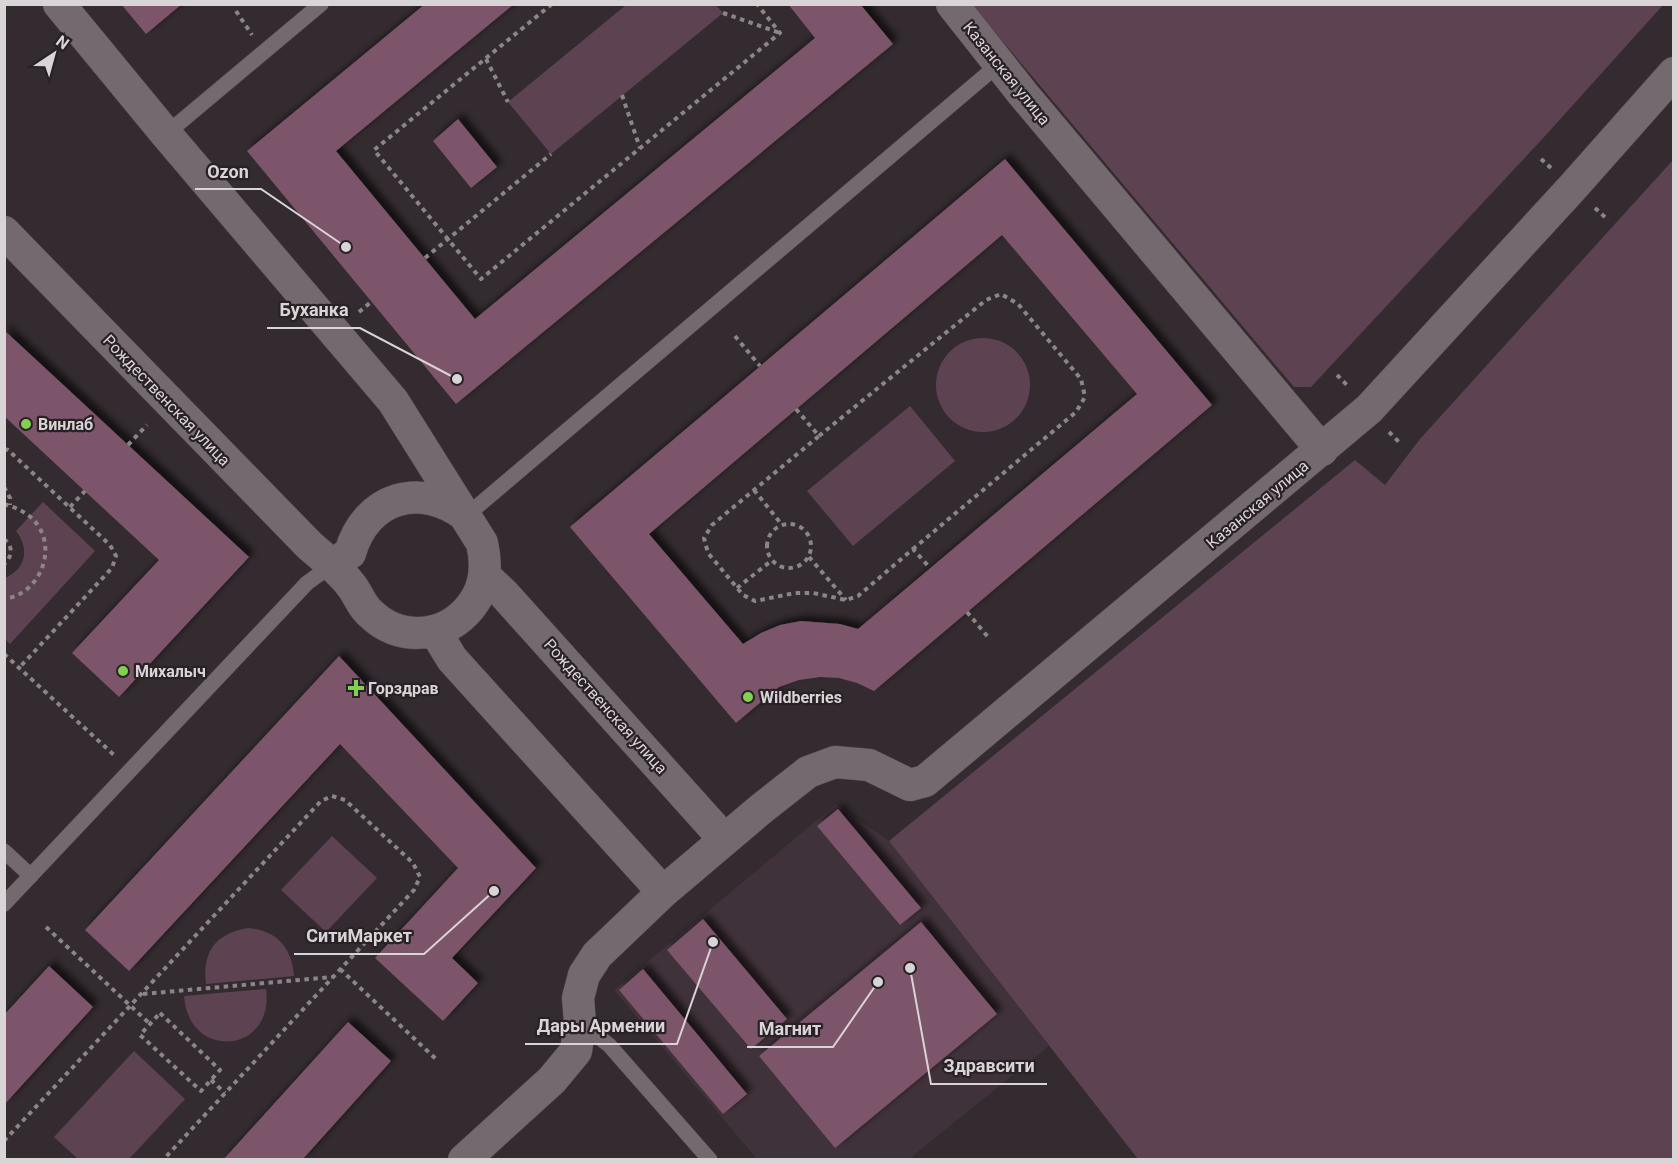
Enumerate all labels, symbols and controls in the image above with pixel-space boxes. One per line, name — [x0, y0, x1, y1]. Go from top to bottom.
street label: Казанская улица — [959, 18, 1054, 129]
north arrow — [24, 24, 84, 84]
text: N — [52, 31, 73, 53]
callout: Ozon — [195, 153, 261, 189]
text: Ozon — [207, 161, 249, 182]
callout: Буханка — [267, 292, 360, 328]
text: Буханка — [279, 299, 349, 320]
street label: Рождественская улица — [99, 331, 234, 470]
place label: Винлаб — [38, 415, 93, 434]
marker: Винлаб — [19, 417, 33, 431]
street label: Казанская улица — [1202, 456, 1312, 553]
street label: Рождественская улица — [540, 635, 671, 778]
place label: Михалыч — [135, 662, 206, 681]
marker: Михалыч — [116, 664, 130, 678]
place label: Горздрав — [368, 679, 438, 698]
marker: Горздрав — [349, 681, 363, 695]
place label: Wildberries — [760, 688, 842, 707]
marker: Wildberries — [741, 690, 755, 704]
callout: СитиМаркет — [294, 918, 424, 954]
text: СитиМаркет — [306, 925, 412, 946]
callout: Дары Армении — [525, 1008, 677, 1044]
callout: Магнит — [747, 1011, 833, 1047]
text: Дары Армении — [537, 1015, 665, 1036]
text: Магнит — [759, 1018, 821, 1039]
callout: Здравсити — [931, 1048, 1047, 1084]
text: Здравсити — [943, 1055, 1035, 1076]

